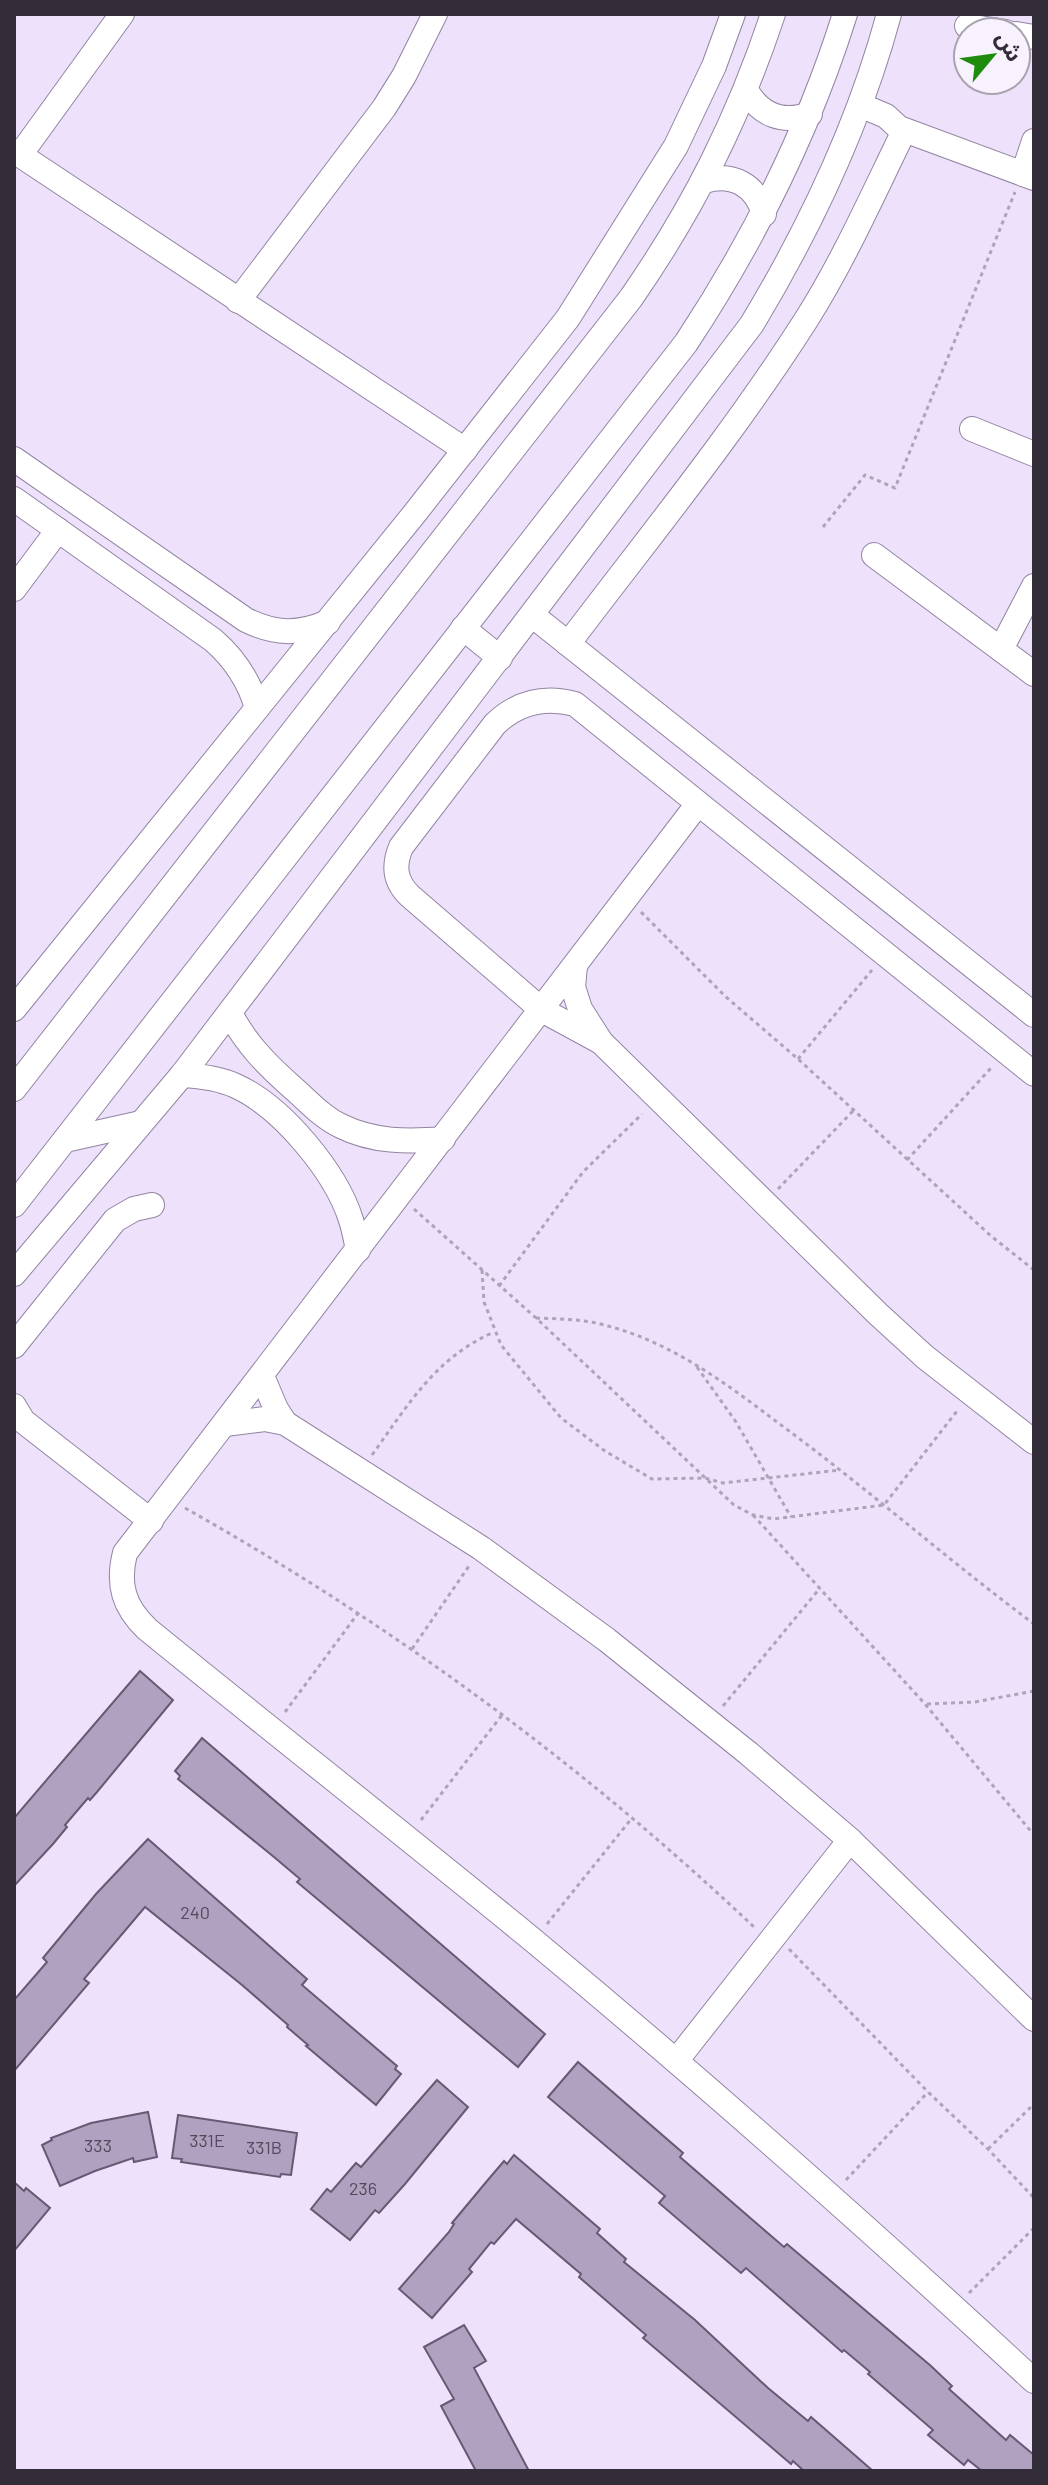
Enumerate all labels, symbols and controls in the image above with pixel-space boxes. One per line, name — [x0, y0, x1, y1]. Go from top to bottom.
north arrow — [952, 16, 1032, 96]
text: ش — [991, 26, 1029, 66]
house number: 240 — [180, 1901, 210, 1923]
house number: 331E — [189, 2129, 225, 2151]
house number: 333 — [84, 2134, 112, 2156]
house number: 331B — [246, 2136, 282, 2158]
house number: 236 — [349, 2177, 377, 2199]

